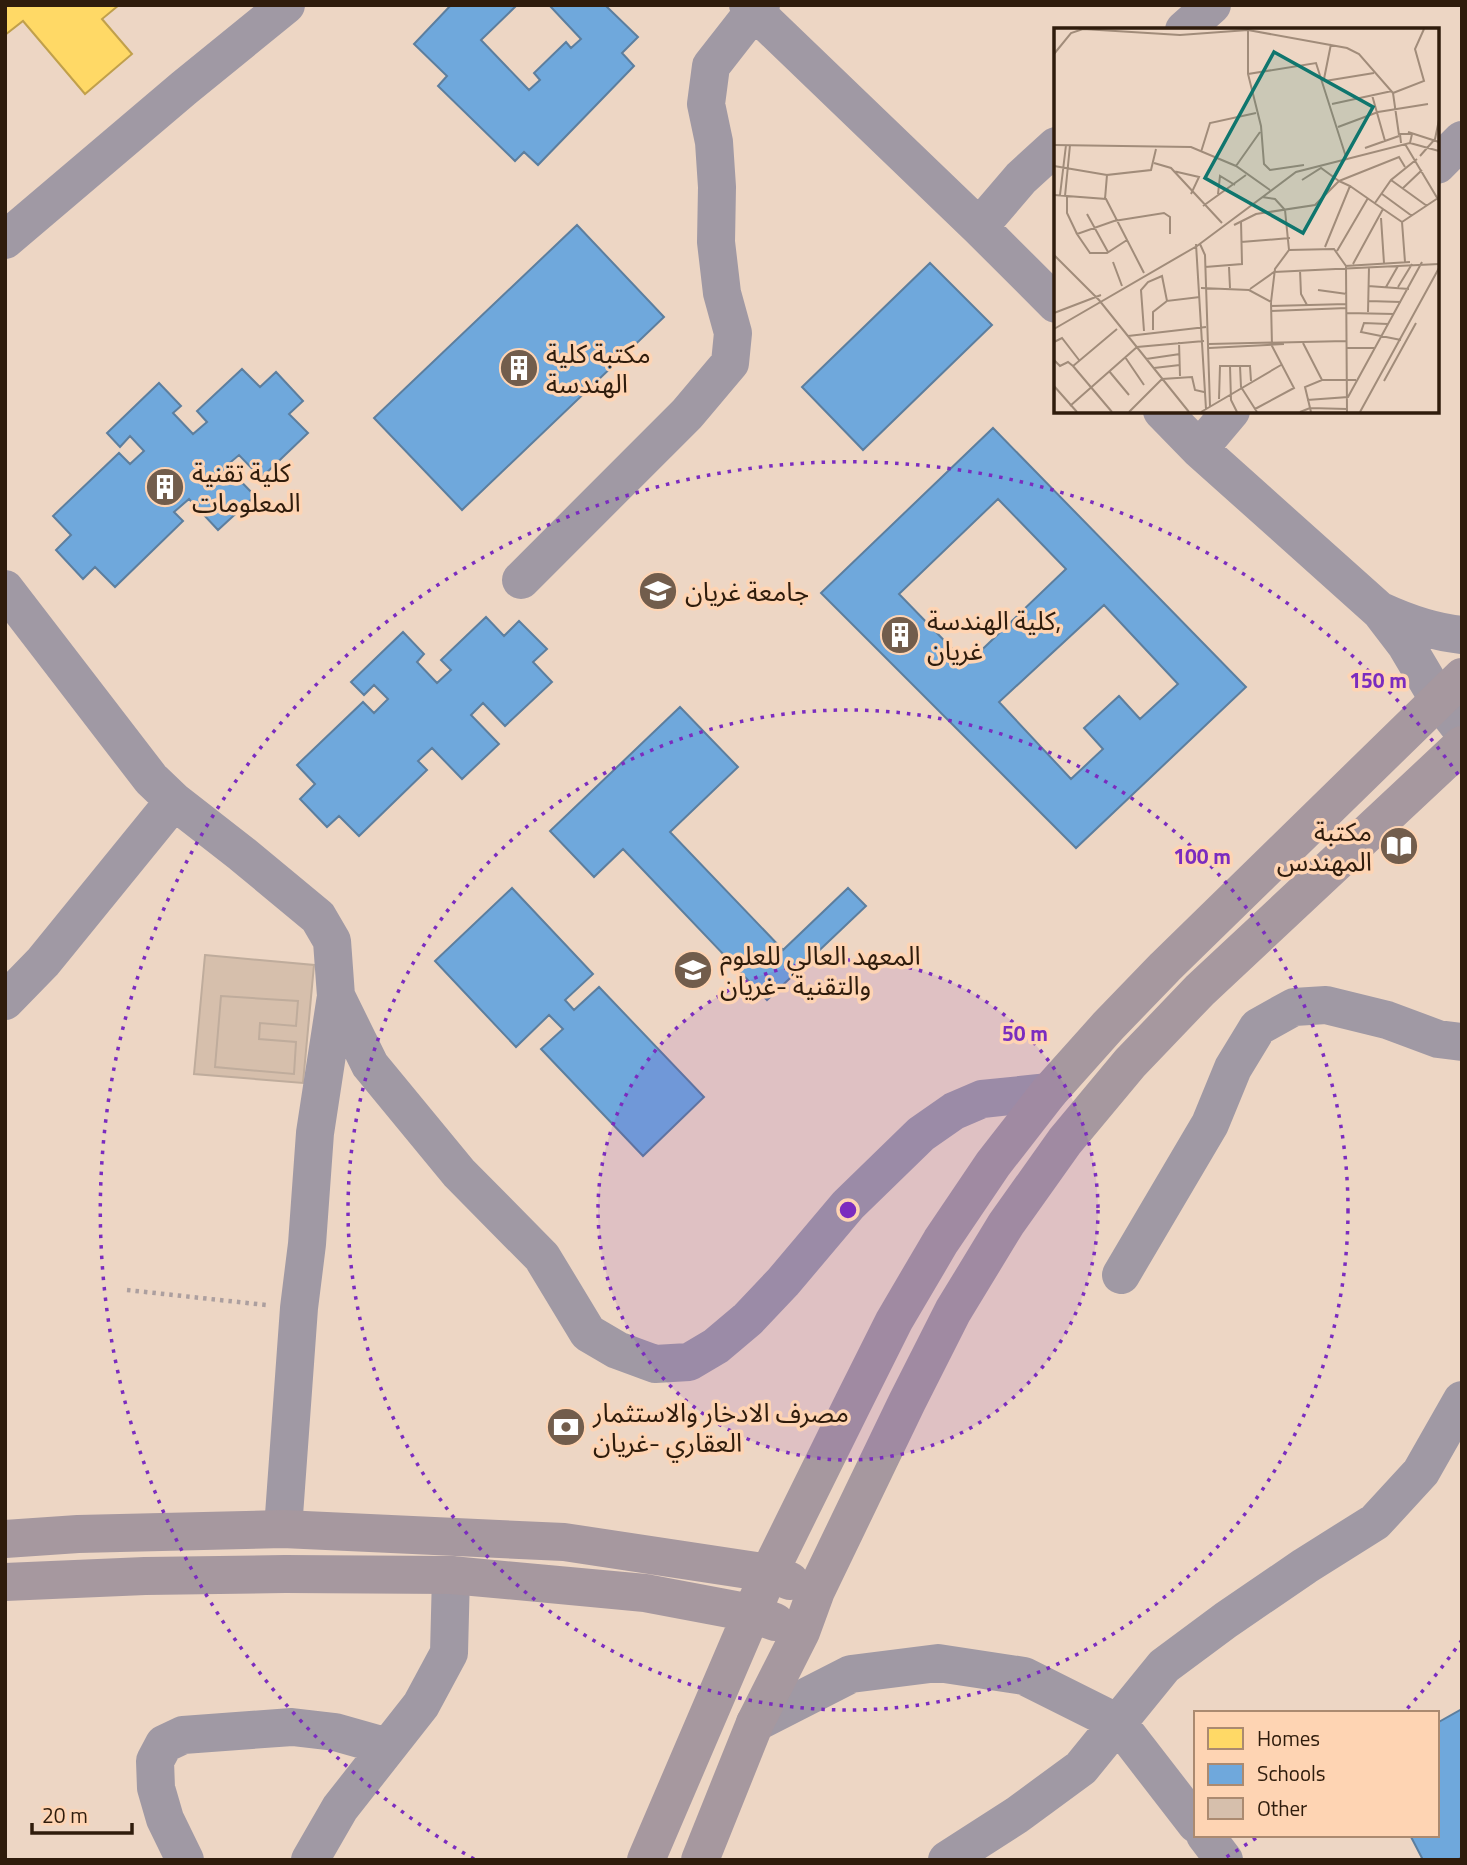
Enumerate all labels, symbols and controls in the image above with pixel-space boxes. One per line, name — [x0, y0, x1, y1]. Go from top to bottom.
inset map — [1054, 28, 1439, 413]
place label: مكتبة كلية الهندسة — [546, 334, 651, 403]
building icon: مكتبة كلية الهندسة — [498, 347, 540, 389]
place label: كلية تقنية المعلومات — [192, 453, 301, 522]
building icon: كلية تقنية المعلومات — [144, 466, 186, 508]
school or university icon: جامعة غريان — [637, 570, 679, 612]
place label: جامعة غريان — [685, 572, 809, 611]
place label: كلية الهندسة, غريان — [927, 601, 1061, 670]
building icon: كلية الهندسة, غريان — [879, 614, 921, 656]
text: 150 m — [1349, 664, 1407, 696]
place label: مكتبة المهندس — [1277, 812, 1372, 881]
library icon: مكتبة المهندس — [1378, 825, 1420, 867]
text: 100 m — [1173, 840, 1231, 872]
place label: المعهد العالي للعلوم والتقنية -غريان — [720, 936, 921, 1005]
school or university icon: المعهد العالي للعلوم والتقنية -غريان — [672, 949, 714, 991]
text: 50 m — [1002, 1017, 1048, 1049]
centre of rings — [836, 1198, 860, 1222]
place label: مصرف الادخار والاستثمار العقاري -غريان — [592, 1393, 849, 1463]
bank icon: مصرف الادخار والاستثمار العقاري -غريان — [545, 1406, 587, 1448]
legend — [1194, 1711, 1439, 1837]
text: Homes — [1257, 1722, 1320, 1754]
text: Schools — [1257, 1757, 1326, 1789]
scale bar — [32, 1792, 131, 1836]
text: Other — [1257, 1792, 1307, 1824]
text: 20 m — [42, 1799, 88, 1831]

